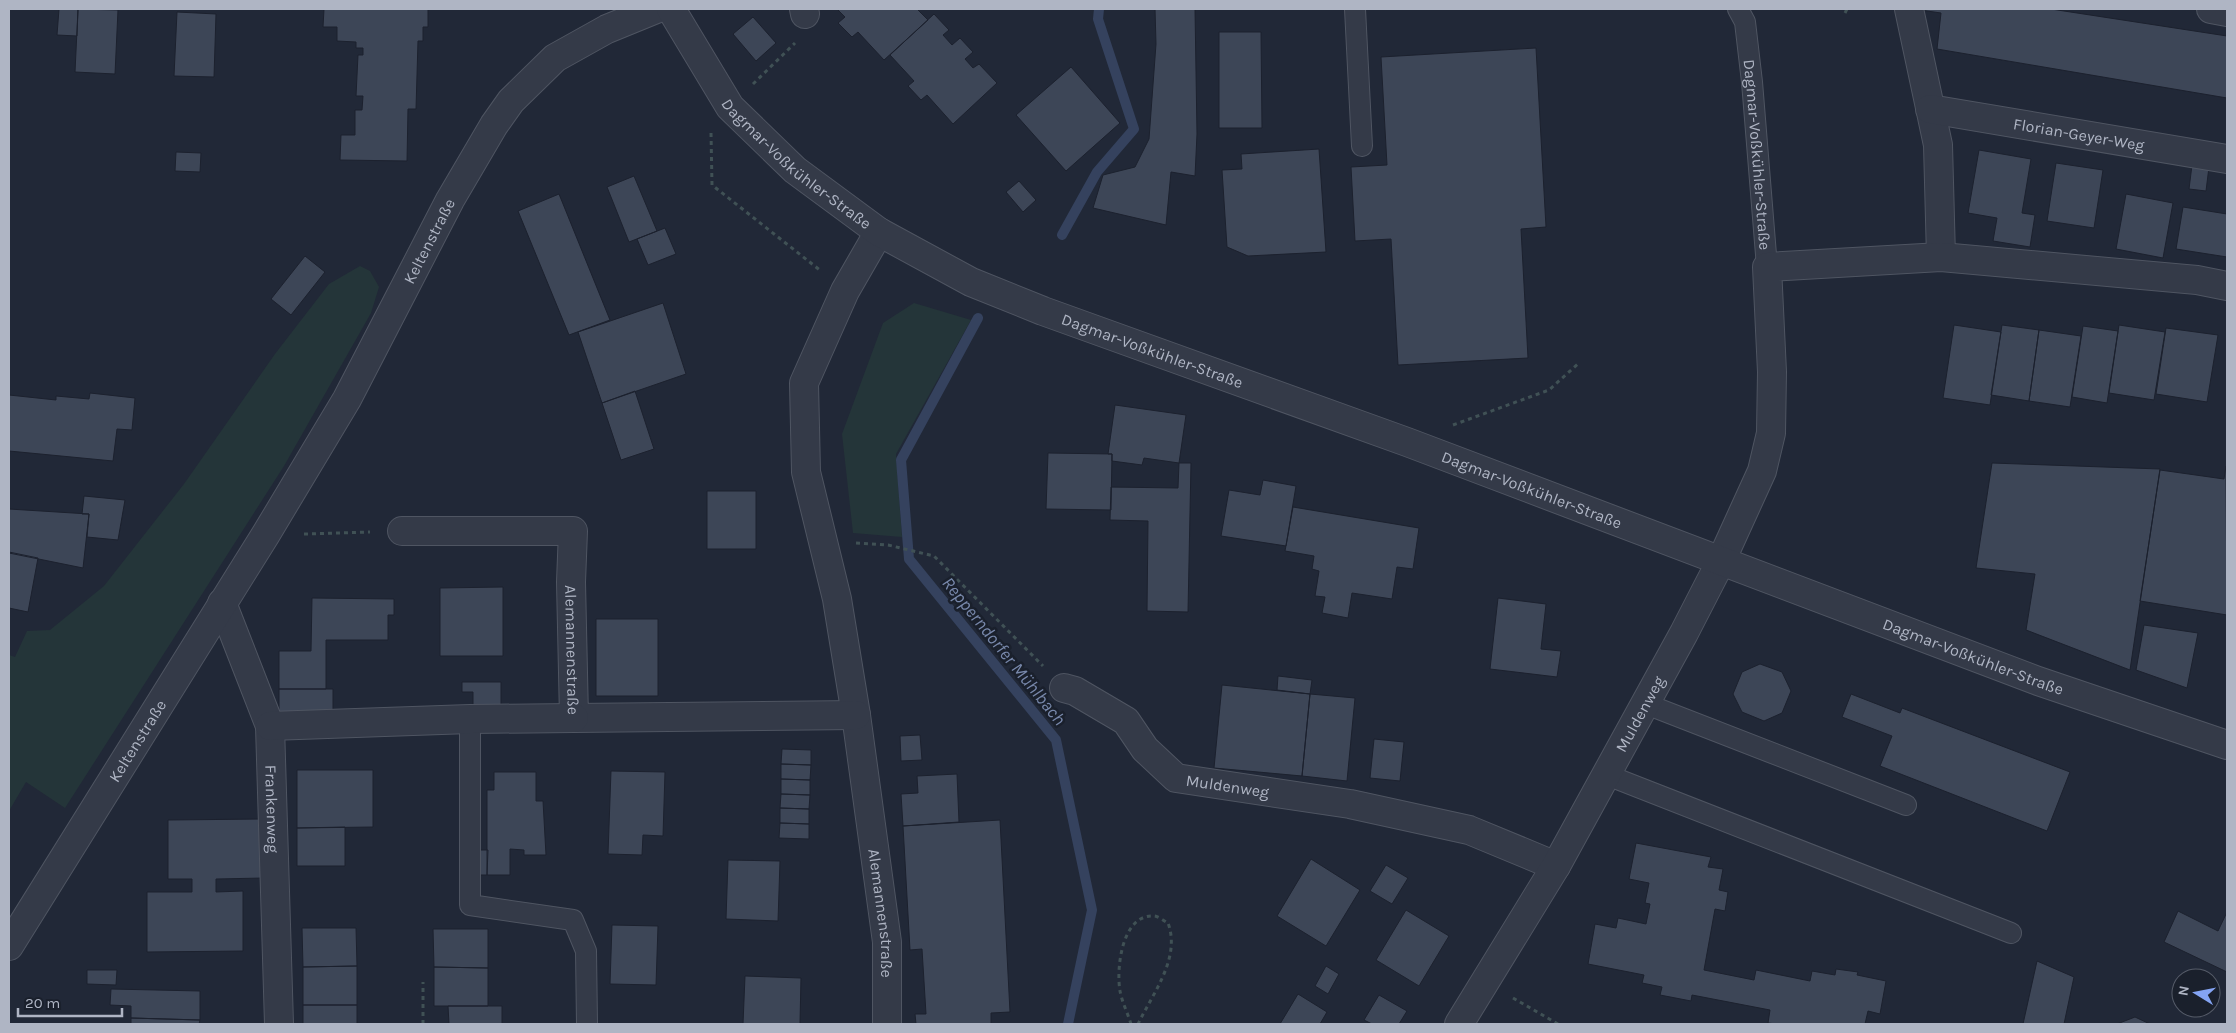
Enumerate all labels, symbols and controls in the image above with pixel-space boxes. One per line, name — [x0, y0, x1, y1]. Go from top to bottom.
street label: Dagmar-Voßkühler-Straße — [1739, 58, 1775, 251]
street label: Dagmar-Voßkühler-Straße — [717, 95, 875, 233]
street label: Florian-Geyer-Weg — [2012, 114, 2146, 155]
street label: Keltenstraße — [399, 195, 459, 287]
street label: Dagmar-Voßkühler-Straße — [1059, 310, 1246, 392]
street label: Dagmar-Voßkühler-Straße — [1439, 447, 1625, 533]
water label: Repperndorfer Mühlbach — [937, 572, 1071, 730]
street label: Alemannenstraße — [561, 585, 583, 715]
street label: Dagmar-Voßkühler-Straße — [1880, 614, 2066, 699]
street label: Muldenweg — [1611, 673, 1669, 755]
street label: Keltenstraße — [105, 696, 170, 786]
street label: Frankenweg — [261, 764, 283, 853]
street label: Muldenweg — [1185, 771, 1270, 802]
street label: Alemannenstraße — [864, 847, 896, 978]
north arrow — [2171, 968, 2221, 1018]
text: N — [2174, 984, 2193, 997]
scale bar — [18, 986, 121, 1018]
text: 20 m — [25, 994, 60, 1012]

